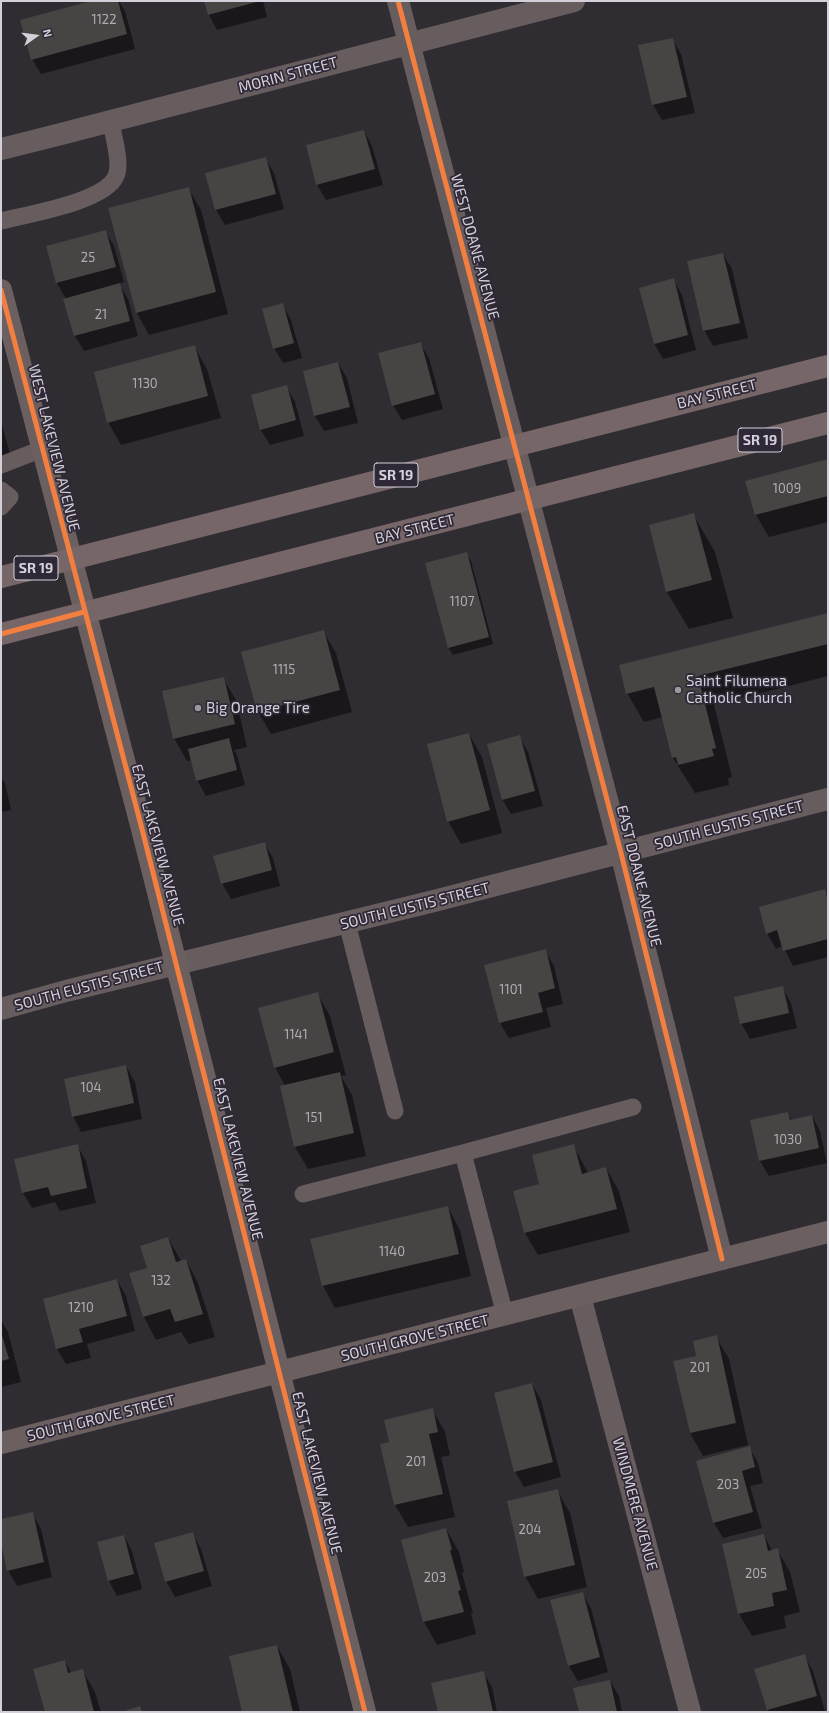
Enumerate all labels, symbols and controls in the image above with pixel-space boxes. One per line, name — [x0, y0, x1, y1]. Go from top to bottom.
house number: 1122 — [92, 12, 116, 28]
north arrow — [16, 16, 56, 56]
text: N — [41, 28, 55, 38]
street label: MORIN STREET — [236, 53, 340, 97]
street label: WEST DOANE AVENUE — [447, 172, 503, 322]
house number: 25 — [81, 250, 95, 266]
house number: 21 — [95, 307, 107, 323]
street label: WEST LAKEVIEW AVENUE — [25, 363, 83, 533]
street label: BAY STREET — [675, 375, 759, 413]
house number: 1130 — [132, 376, 158, 392]
road number: SR 19 — [738, 428, 782, 452]
road number: SR 19 — [374, 463, 418, 487]
house number: 1009 — [773, 481, 801, 497]
street label: BAY STREET — [373, 510, 457, 548]
road number: SR 19 — [14, 556, 58, 580]
house number: 1107 — [450, 594, 474, 610]
house number: 1115 — [273, 662, 295, 678]
place label: Saint Filumena Catholic Church — [686, 672, 792, 707]
marker: Saint Filumena Catholic Church — [673, 685, 683, 695]
place label: Big Orange Tire — [206, 699, 310, 717]
marker: Big Orange Tire — [193, 703, 203, 713]
street label: EAST LAKEVIEW AVENUE — [128, 762, 188, 928]
street label: SOUTH EUSTIS STREET — [652, 796, 806, 854]
street label: EAST DOANE AVENUE — [613, 803, 665, 949]
street label: SOUTH EUSTIS STREET — [338, 879, 492, 933]
street label: SOUTH EUSTIS STREET — [12, 957, 166, 1015]
house number: 1101 — [499, 982, 523, 998]
house number: 1141 — [284, 1027, 308, 1043]
street label: EAST LAKEVIEW AVENUE — [209, 1076, 267, 1242]
house number: 104 — [80, 1080, 102, 1096]
house number: 151 — [305, 1110, 323, 1126]
house number: 1030 — [774, 1132, 802, 1148]
house number: 1140 — [379, 1244, 405, 1260]
house number: 132 — [151, 1273, 171, 1289]
house number: 1210 — [68, 1300, 94, 1316]
street label: SOUTH GROVE STREET — [339, 1311, 491, 1365]
house number: 201 — [690, 1360, 710, 1376]
street label: EAST LAKEVIEW AVENUE — [288, 1390, 346, 1556]
street label: SOUTH GROVE STREET — [25, 1391, 177, 1445]
street label: WINDMERE AVENUE — [609, 1436, 661, 1572]
house number: 201 — [406, 1454, 426, 1470]
house number: 203 — [717, 1477, 739, 1493]
house number: 204 — [518, 1522, 542, 1538]
house number: 205 — [745, 1566, 767, 1582]
house number: 203 — [424, 1570, 446, 1586]

